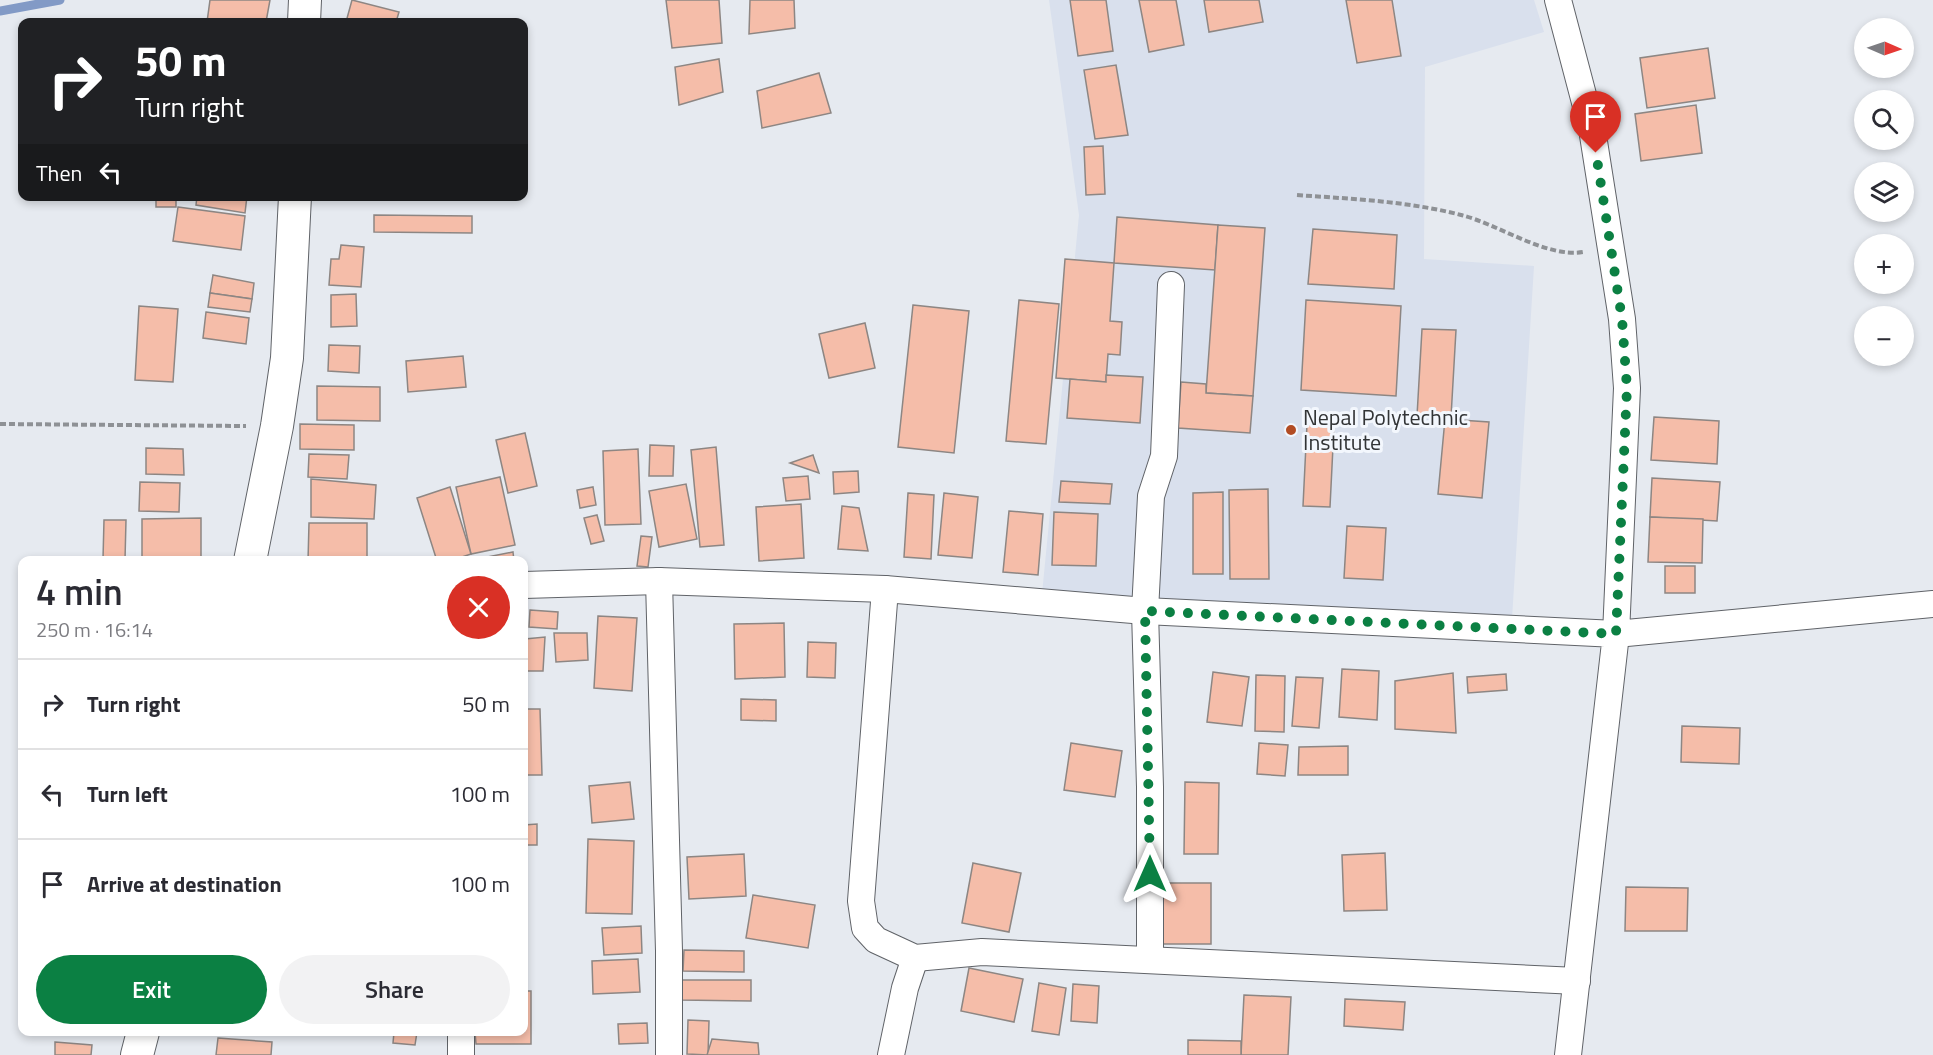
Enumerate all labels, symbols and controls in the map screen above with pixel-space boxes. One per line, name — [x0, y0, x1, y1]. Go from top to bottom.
north arrow — [1854, 18, 1914, 78]
map controls — [1854, 18, 1914, 366]
text: 50 m — [135, 28, 227, 92]
icon: right — [36, 42, 114, 120]
text: Turn right — [135, 86, 244, 127]
button: search — [1854, 90, 1914, 150]
pin — [1570, 91, 1621, 153]
icon: arrive — [1579, 100, 1612, 133]
text: Then — [36, 156, 82, 190]
icon: left — [94, 156, 127, 189]
button: layers — [1854, 162, 1914, 222]
button: + — [1854, 234, 1914, 294]
button: − — [1854, 306, 1914, 366]
place label: Nepal Polytechnic Institute — [1303, 400, 1468, 459]
marker: Nepal Polytechnic Institute — [1284, 423, 1298, 437]
text: 4 min — [36, 564, 123, 619]
button: close — [447, 576, 510, 639]
text: 250 m · 16:14 — [36, 614, 153, 645]
text: Turn right — [87, 687, 181, 721]
text: 50 m — [462, 687, 510, 721]
icon: right — [36, 688, 69, 721]
text: Turn left — [87, 777, 168, 811]
text: 100 m — [450, 777, 510, 811]
icon: left — [36, 778, 69, 811]
position arrow — [1118, 842, 1182, 906]
text: Arrive at destination — [87, 867, 282, 901]
text: 100 m — [450, 867, 510, 901]
icon: arrive — [36, 868, 69, 901]
button: Exit — [36, 955, 267, 1024]
button: Share — [279, 955, 510, 1024]

